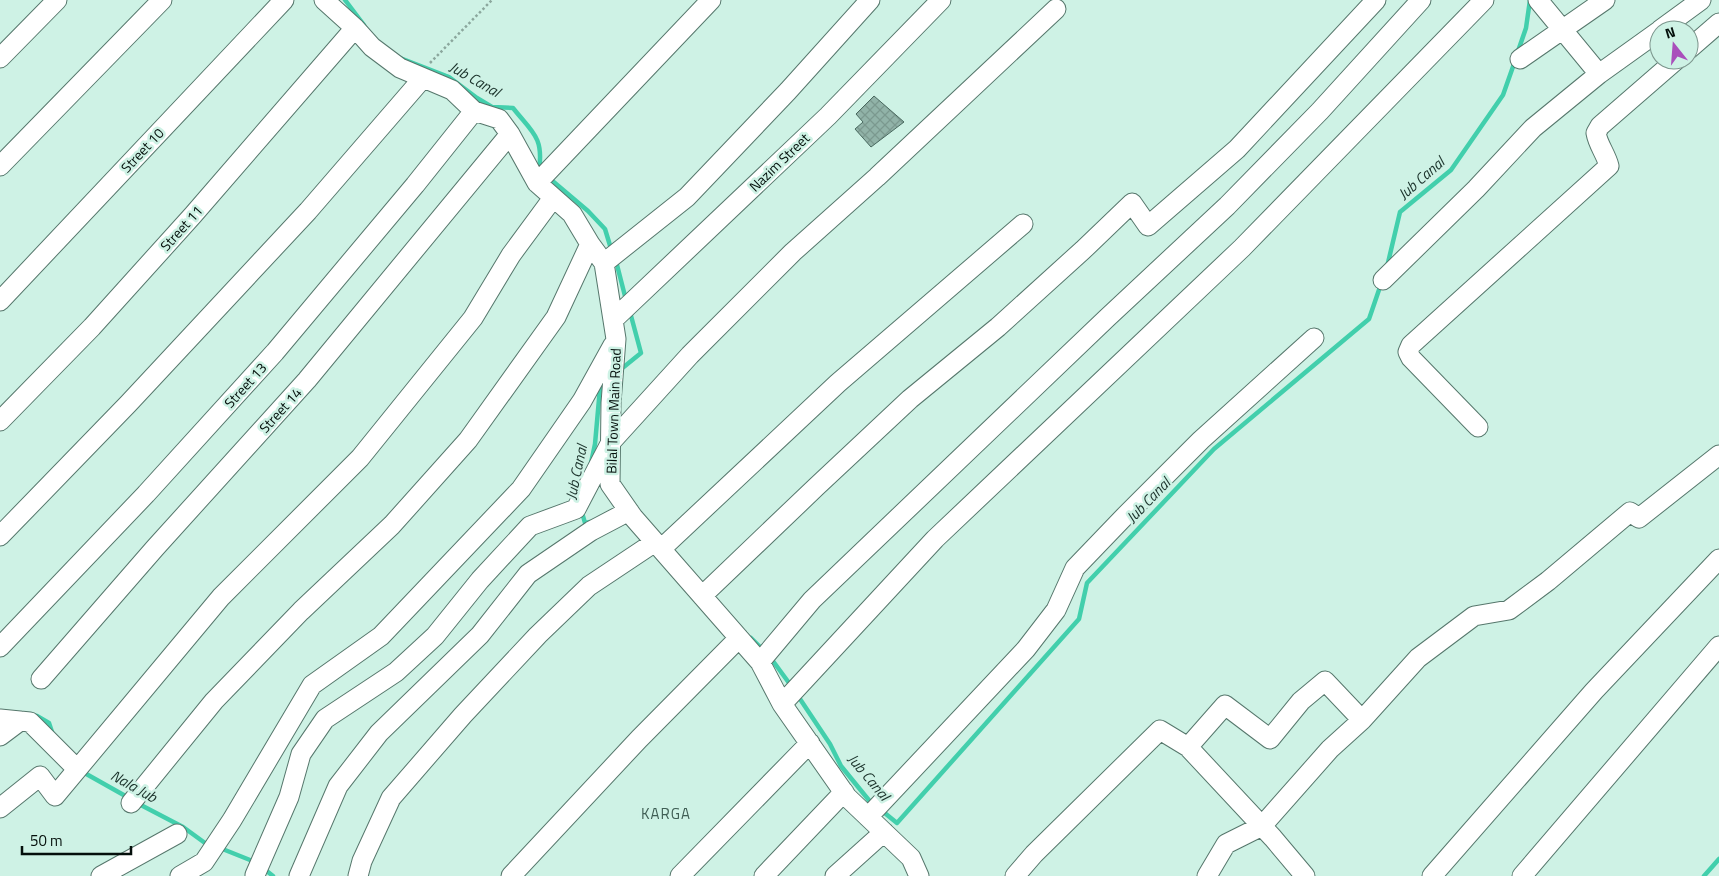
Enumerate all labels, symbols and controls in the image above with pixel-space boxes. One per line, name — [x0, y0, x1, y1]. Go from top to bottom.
north arrow — [1649, 20, 1699, 70]
text: N — [1662, 21, 1678, 44]
water label: Jub Canal — [445, 55, 506, 104]
street label: Street 10 — [116, 123, 168, 177]
street label: Nazim Street — [744, 128, 814, 196]
water label: Jub Canal — [1393, 150, 1451, 205]
street label: Street 11 — [155, 201, 207, 255]
street label: Bilal Town Main Road — [600, 348, 626, 474]
street label: Street 13 — [219, 358, 271, 412]
street label: Street 14 — [254, 382, 306, 437]
water label: Jub Canal — [559, 441, 593, 501]
water label: Jub Canal — [1121, 471, 1177, 528]
water label: Jub Canal — [842, 748, 897, 807]
water label: Nala Jub — [107, 764, 162, 808]
district label: KARGA — [641, 802, 691, 825]
scale bar — [22, 824, 131, 856]
text: 50 m — [30, 829, 63, 852]

